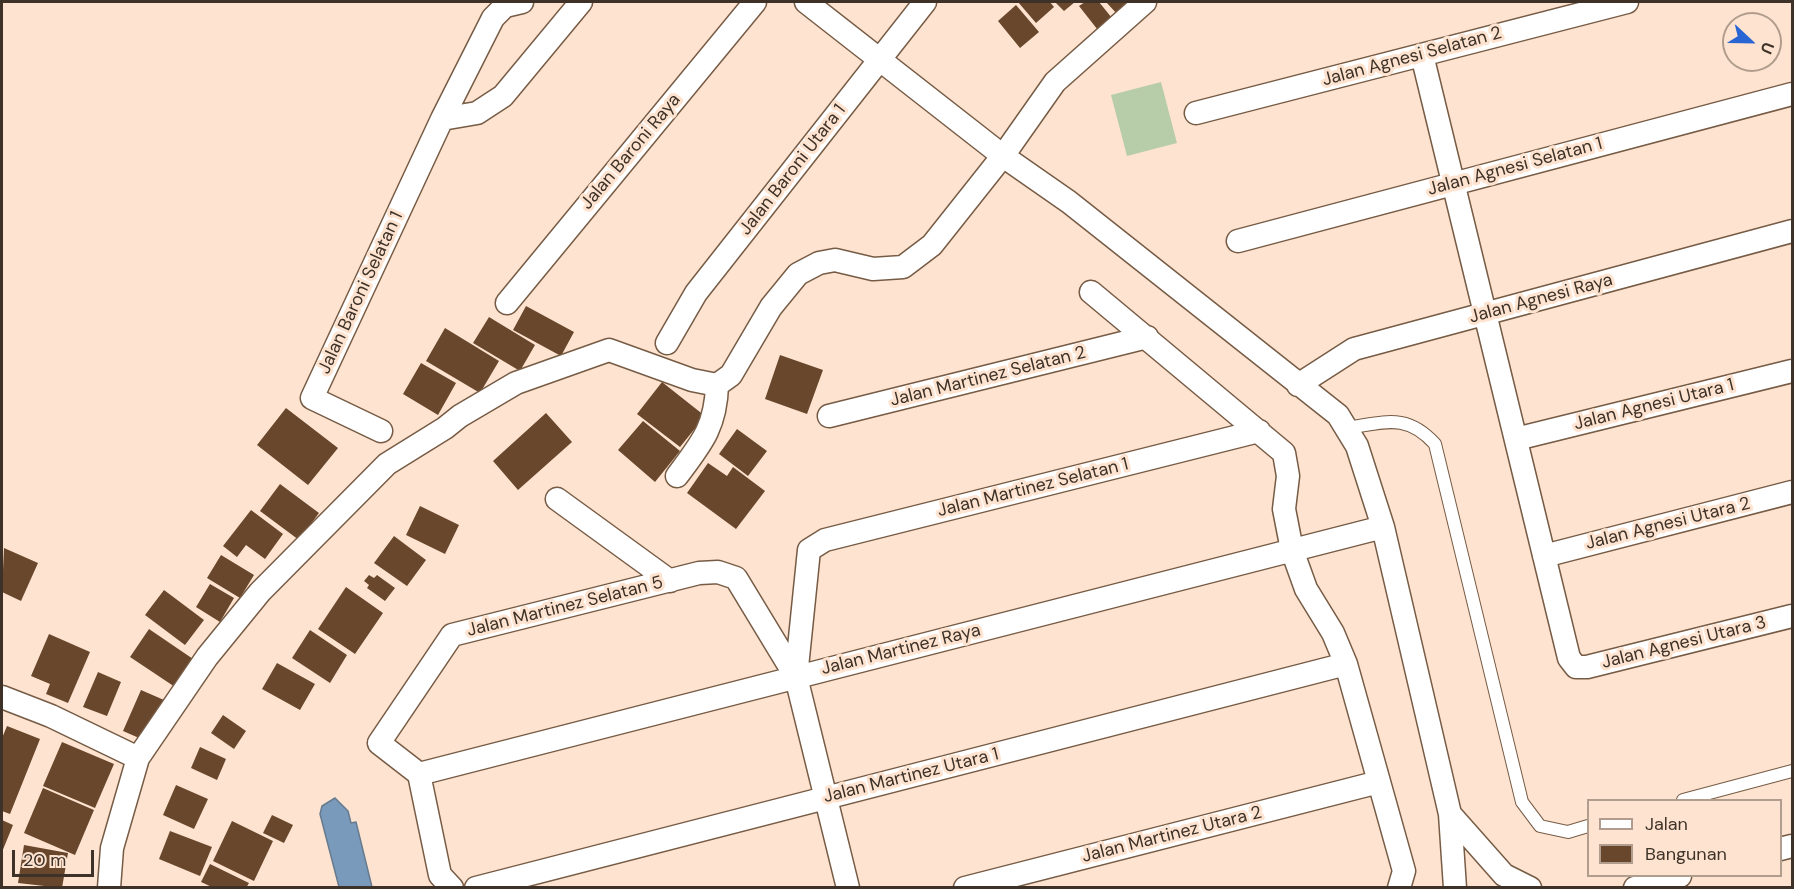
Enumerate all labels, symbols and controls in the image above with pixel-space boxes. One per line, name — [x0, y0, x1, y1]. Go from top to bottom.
north arrow — [1722, 12, 1782, 72]
street label: Jalan Agnesi Selatan 2 — [1320, 23, 1504, 91]
text: U — [1756, 39, 1779, 57]
street label: Jalan Baroni Raya — [576, 90, 686, 214]
street label: Jalan Baroni Utara 1 — [735, 100, 851, 240]
street label: Jalan Agnesi Selatan 1 — [1425, 133, 1605, 201]
street label: Jalan Baroni Selatan 1 — [314, 208, 408, 378]
street label: Jalan Agnesi Raya — [1467, 269, 1615, 329]
street label: Jalan Martinez Selatan 2 — [888, 342, 1088, 412]
street label: Jalan Agnesi Utara 1 — [1572, 375, 1736, 435]
street label: Jalan Martinez Selatan 1 — [935, 454, 1131, 522]
street label: Jalan Agnesi Utara 2 — [1584, 493, 1752, 555]
street label: Jalan Martinez Selatan 5 — [465, 572, 665, 642]
street label: Jalan Agnesi Utara 3 — [1599, 612, 1769, 674]
street label: Jalan Martinez Raya — [819, 620, 983, 680]
street label: Jalan Martinez Utara 1 — [821, 744, 1001, 808]
legend — [1587, 799, 1782, 877]
street label: Jalan Martinez Utara 2 — [1080, 802, 1264, 868]
text: Jalan — [1645, 812, 1688, 836]
scale bar — [15, 838, 98, 876]
text: Bangunan — [1645, 842, 1727, 866]
text: 20 m — [23, 848, 66, 872]

